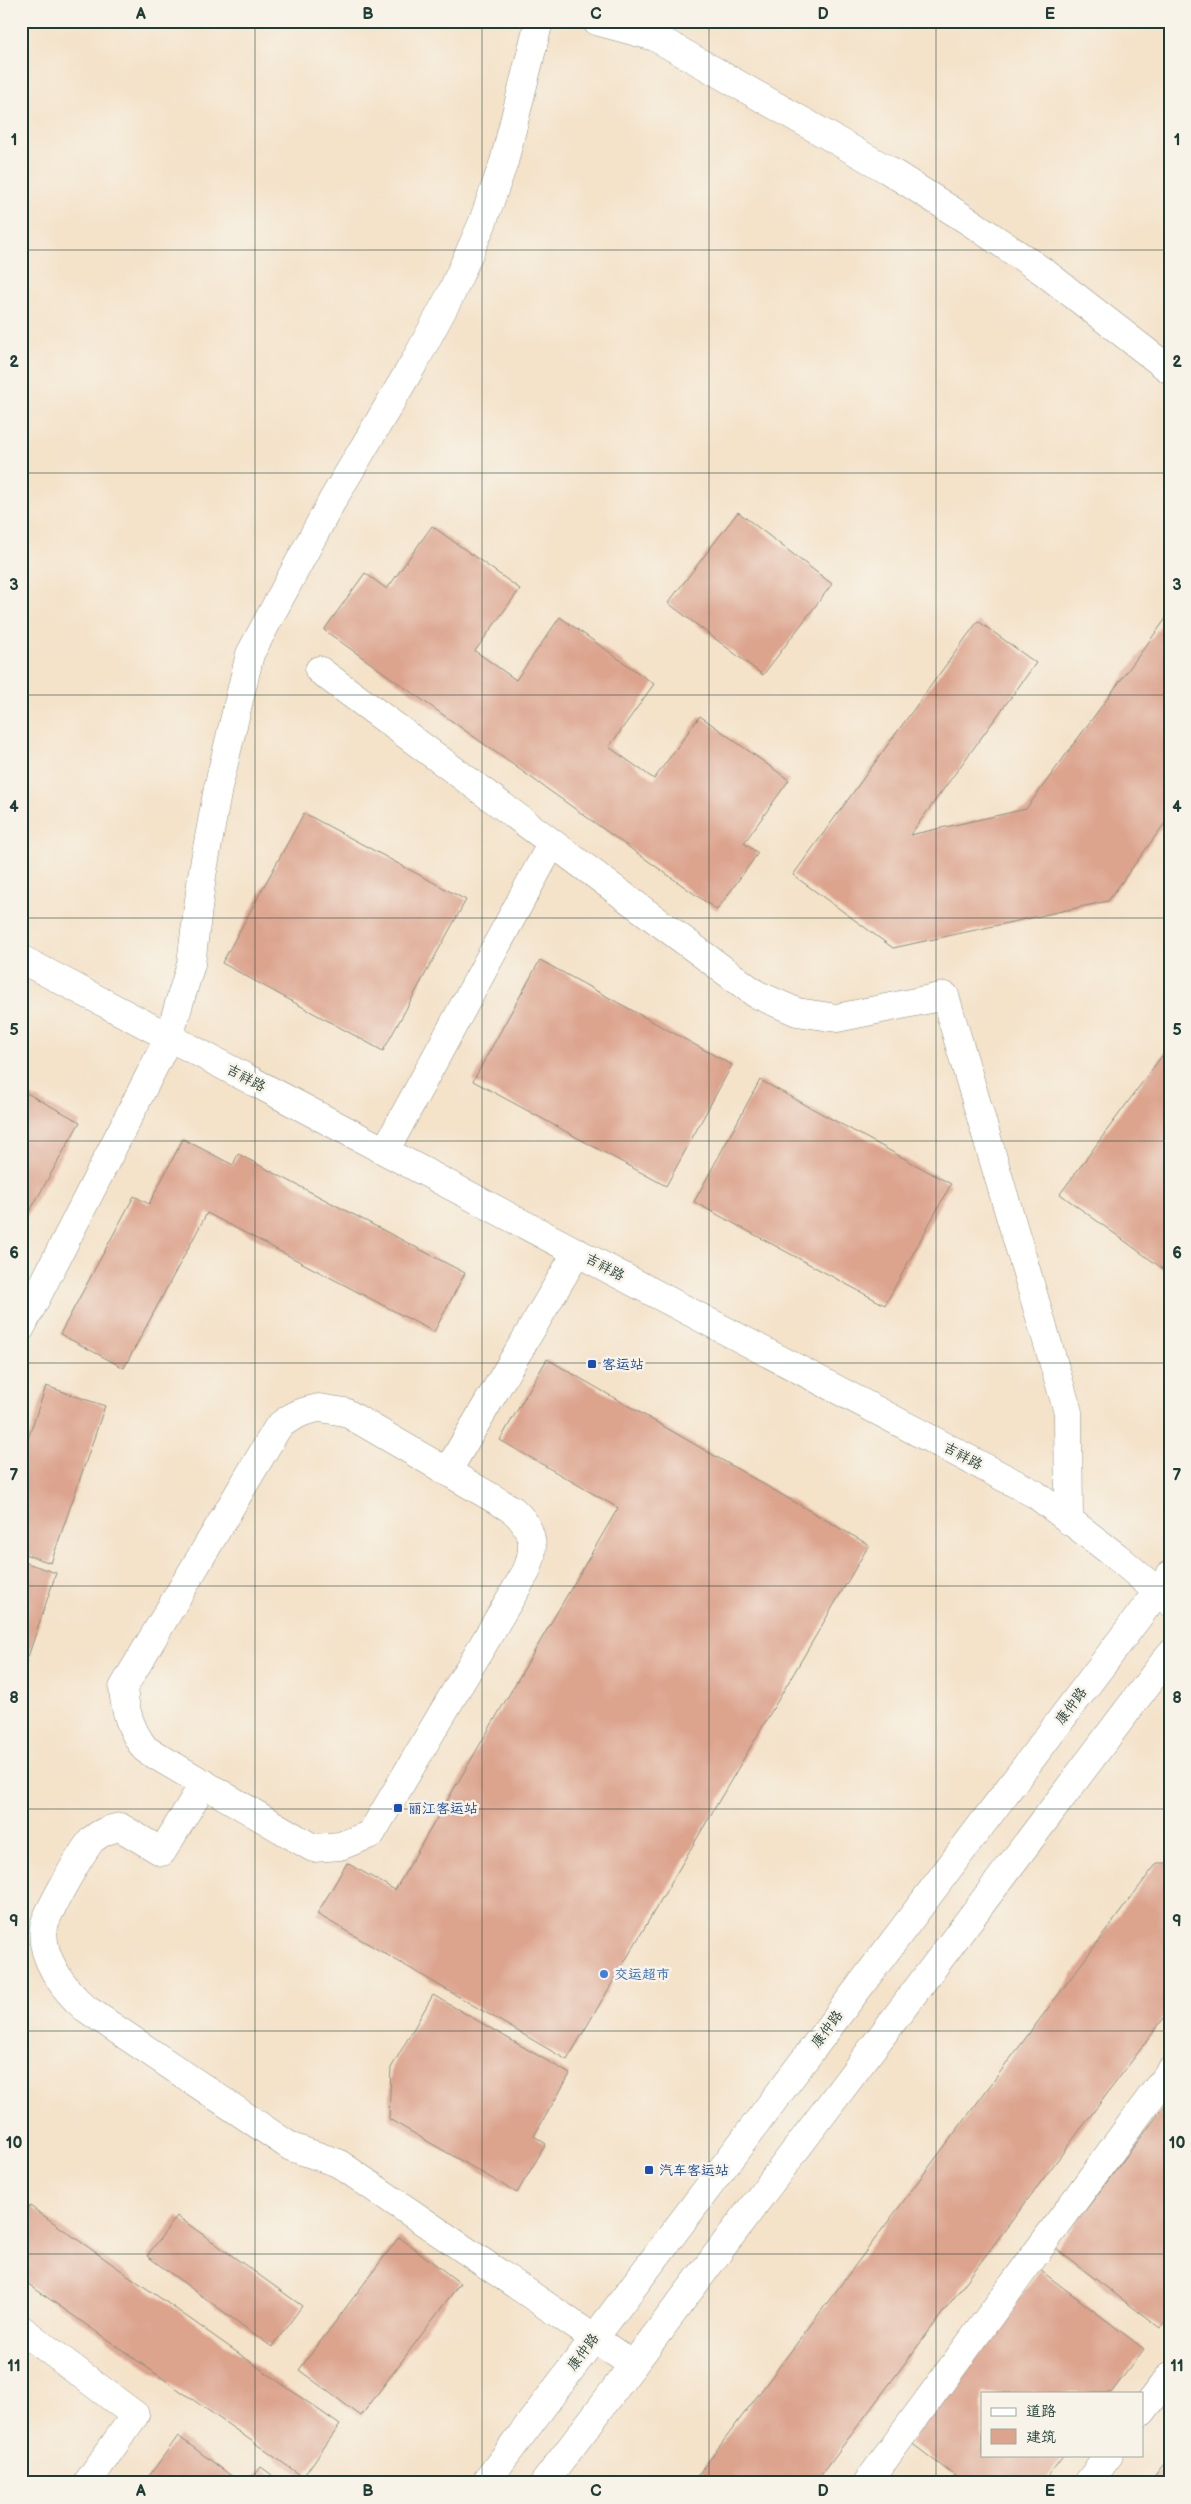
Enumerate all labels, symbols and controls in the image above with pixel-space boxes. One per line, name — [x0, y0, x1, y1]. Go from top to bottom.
text: A — [135, 5, 146, 24]
text: B — [362, 5, 374, 24]
text: C — [590, 5, 602, 24]
text: D — [817, 5, 829, 24]
text: E — [1045, 5, 1055, 24]
text: 1 — [11, 131, 17, 150]
text: 1 — [1174, 131, 1180, 150]
text: 2 — [9, 353, 19, 372]
text: 2 — [1172, 353, 1182, 372]
text: 3 — [9, 576, 19, 595]
text: 3 — [1172, 576, 1182, 595]
text: 4 — [9, 798, 19, 817]
text: 4 — [1172, 798, 1182, 817]
text: 5 — [9, 1021, 19, 1040]
text: 5 — [1172, 1021, 1182, 1040]
street label: 吉祥路 — [223, 1061, 269, 1095]
text: 6 — [9, 1244, 19, 1263]
text: 6 — [1172, 1244, 1182, 1263]
street label: 吉祥路 — [582, 1250, 628, 1284]
place label: 客运站 — [602, 1356, 644, 1373]
marker: 客运站 — [586, 1358, 598, 1370]
street label: 吉祥路 — [940, 1439, 986, 1473]
text: 7 — [10, 1466, 19, 1485]
text: 7 — [1173, 1466, 1182, 1485]
street label: 康仲路 — [1052, 1684, 1090, 1728]
text: 8 — [9, 1689, 19, 1708]
text: 8 — [1172, 1689, 1182, 1708]
place label: 丽江客运站 — [408, 1800, 478, 1817]
marker: 丽江客运站 — [392, 1802, 404, 1814]
text: 9 — [9, 1912, 19, 1931]
text: 9 — [1172, 1912, 1182, 1931]
place label: 交运超市 — [614, 1966, 670, 1983]
marker: 交运超市 — [598, 1968, 610, 1980]
street label: 康仲路 — [808, 2007, 846, 2051]
text: 10 — [6, 2134, 22, 2153]
text: 10 — [1169, 2134, 1185, 2153]
place label: 汽车客运站 — [659, 2162, 729, 2179]
marker: 汽车客运站 — [643, 2164, 655, 2176]
street label: 康仲路 — [564, 2330, 602, 2374]
text: 11 — [7, 2357, 21, 2376]
text: 11 — [1170, 2357, 1184, 2376]
legend — [981, 2392, 1144, 2456]
text: 道路 — [1026, 2402, 1056, 2421]
text: 建筑 — [1026, 2428, 1056, 2447]
text: A — [135, 2482, 146, 2501]
text: B — [362, 2482, 374, 2501]
text: C — [590, 2482, 602, 2501]
text: D — [817, 2482, 829, 2501]
text: E — [1045, 2482, 1055, 2501]

